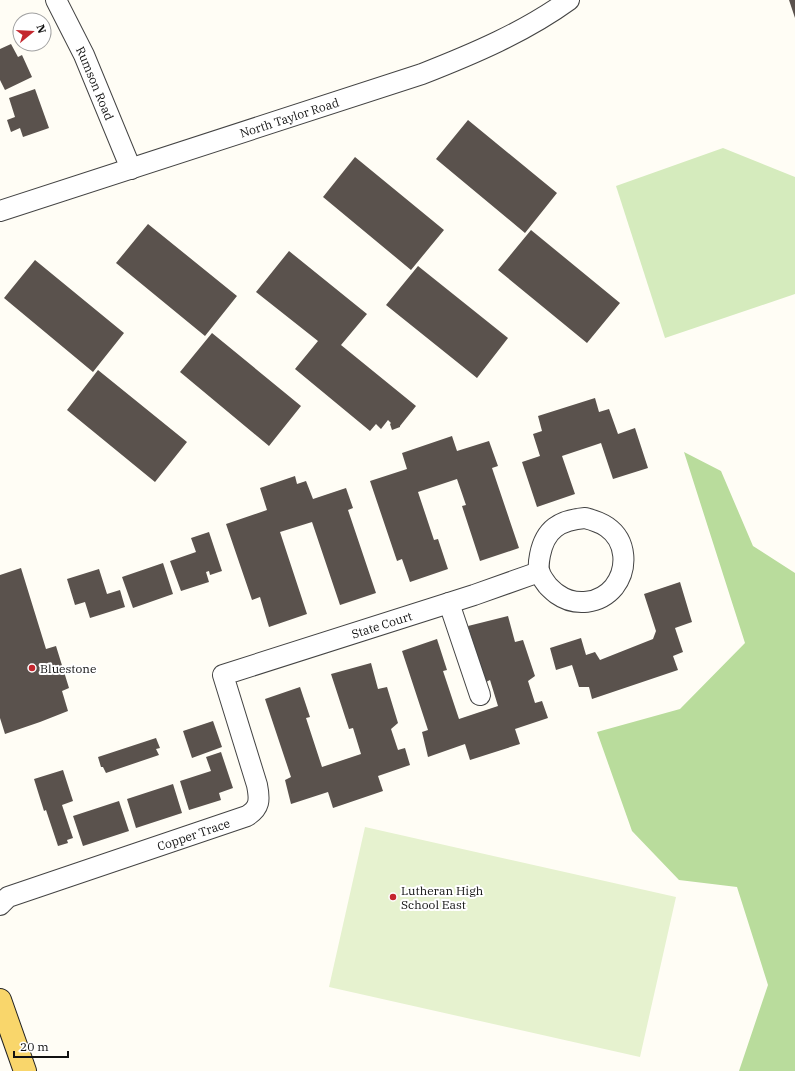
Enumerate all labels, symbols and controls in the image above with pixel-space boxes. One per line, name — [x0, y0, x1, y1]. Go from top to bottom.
north arrow — [12, 12, 52, 52]
text: N — [34, 23, 50, 35]
street label: Rumson Road — [73, 44, 117, 122]
street label: North Taylor Road — [238, 94, 341, 140]
street label: State Court — [350, 608, 414, 641]
place label: Bluestone — [40, 661, 96, 676]
marker: Bluestone — [27, 663, 37, 673]
street label: Copper Trace — [155, 815, 232, 853]
place label: Lutheran High School East — [401, 883, 484, 912]
marker: Lutheran High School East — [388, 892, 398, 902]
scale bar — [14, 1033, 68, 1059]
text: 20 m — [20, 1039, 49, 1054]

